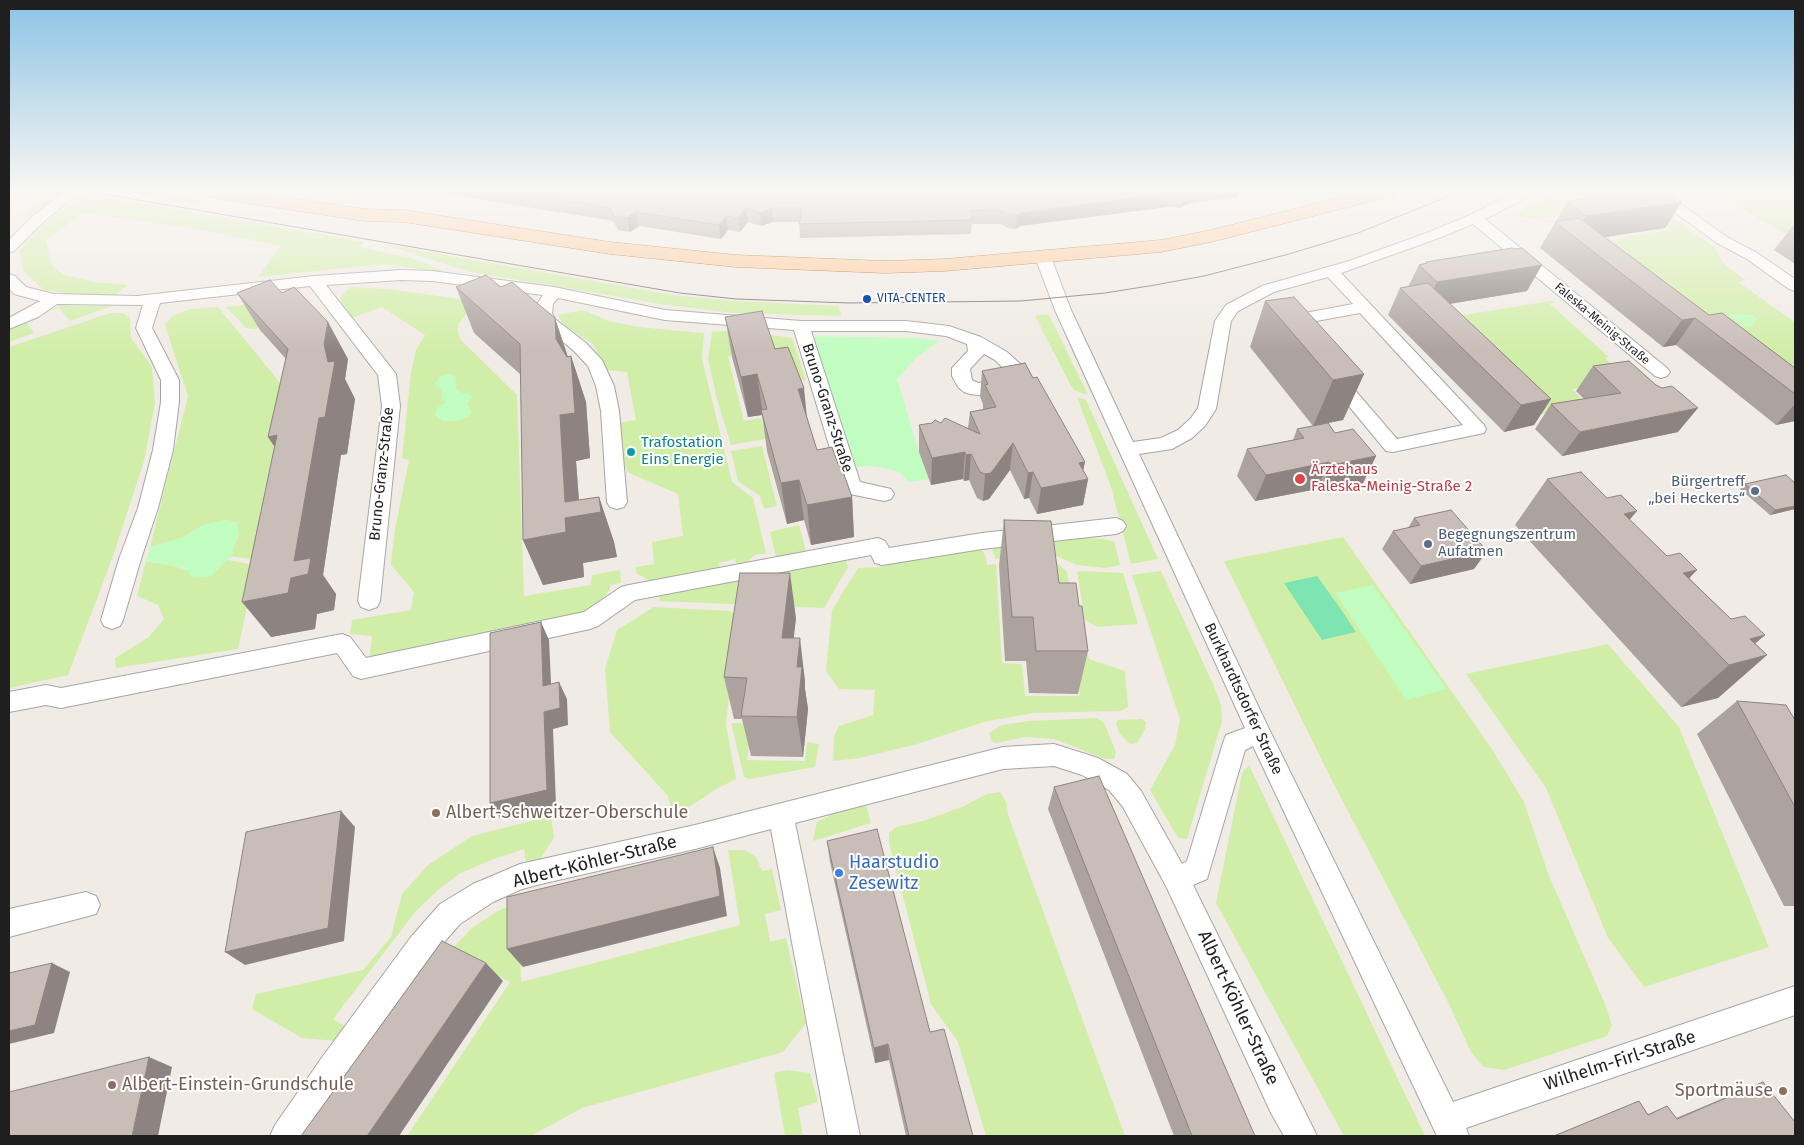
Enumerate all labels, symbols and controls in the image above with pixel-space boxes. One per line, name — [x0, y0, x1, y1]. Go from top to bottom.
street label: Faleska-Meinig-Straße — [1551, 280, 1653, 368]
place label: VITA-CENTER — [877, 292, 946, 306]
marker: VITA-CENTER — [861, 293, 873, 305]
street label: Bruno-Granz-Straße — [798, 341, 856, 475]
street label: Bruno-Granz-Straße — [366, 406, 398, 542]
place label: Trafostation Eins Energie — [641, 434, 724, 469]
marker: Trafostation Eins Energie — [625, 446, 637, 458]
place label: Ärztehaus Faleska-Meinig-Straße 2 — [1311, 461, 1472, 496]
marker: Ärztehaus Faleska-Meinig-Straße 2 — [1293, 472, 1307, 486]
place label: Bürgertreff „bei Heckerts“ — [1648, 473, 1745, 508]
marker: Bürgertreff „bei Heckerts“ — [1749, 485, 1761, 497]
place label: Begegnungszentrum Aufatmen — [1438, 526, 1576, 561]
marker: Begegnungszentrum Aufatmen — [1422, 538, 1434, 550]
street label: Burkhardtsdorfer Straße — [1200, 620, 1286, 778]
place label: Albert-Schweitzer-Oberschule — [446, 802, 688, 824]
marker: Albert-Schweitzer-Oberschule — [430, 807, 442, 819]
street label: Albert-Köhler-Straße — [511, 831, 679, 893]
place label: Haarstudio Zesewitz — [849, 852, 939, 894]
marker: Haarstudio Zesewitz — [833, 867, 845, 879]
street label: Albert-Köhler-Straße — [1193, 927, 1283, 1089]
street label: Wilhelm-Firl-Straße — [1541, 1026, 1699, 1096]
place label: Albert-Einstein-Grundschule — [122, 1074, 354, 1096]
marker: Albert-Einstein-Grundschule — [106, 1079, 118, 1091]
place label: Sportmäuse — [1675, 1080, 1773, 1102]
marker: Sportmäuse — [1777, 1085, 1789, 1097]

